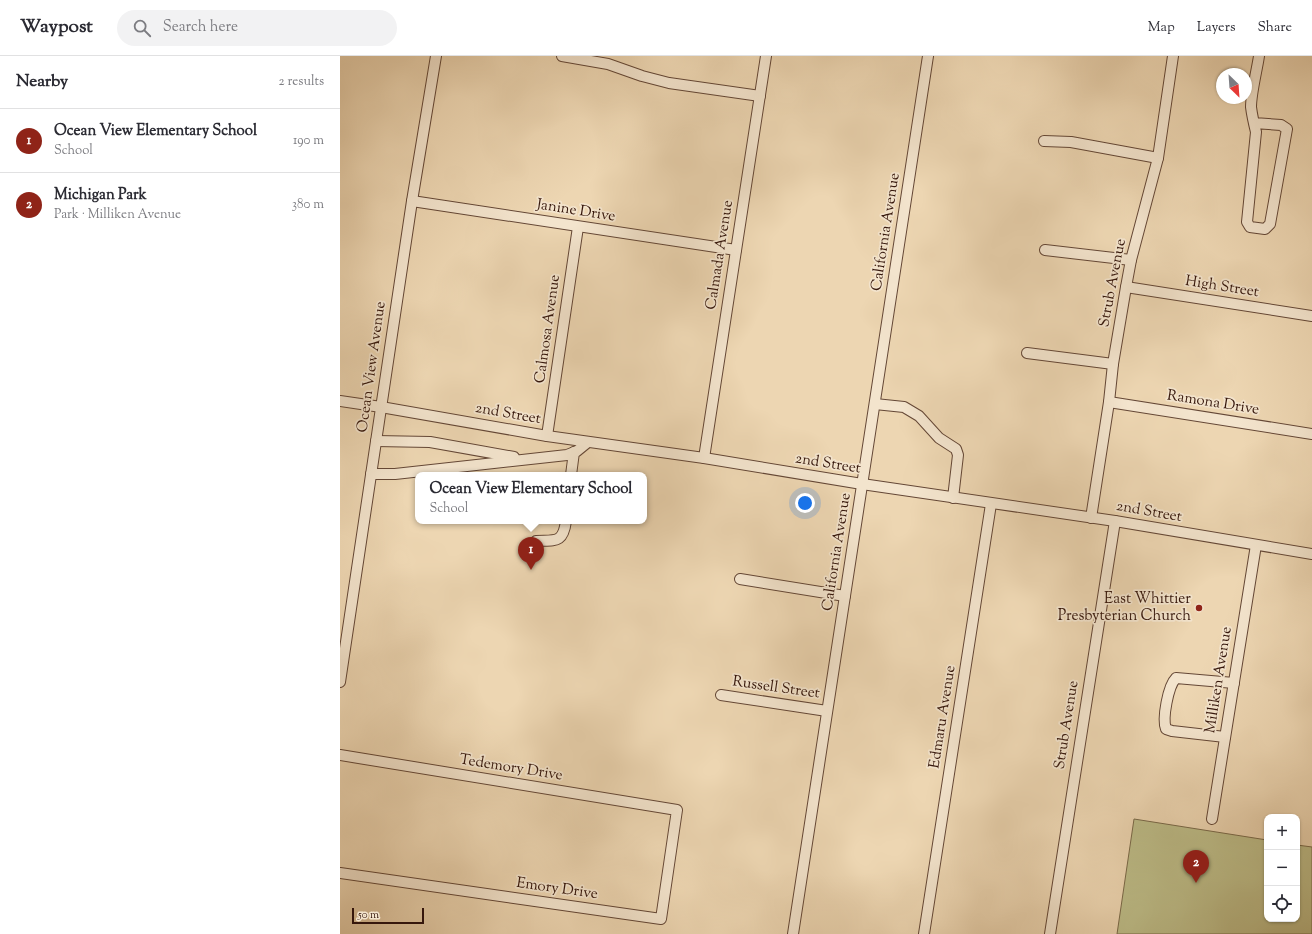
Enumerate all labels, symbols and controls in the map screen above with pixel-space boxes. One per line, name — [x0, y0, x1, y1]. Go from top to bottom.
search box — [117, 10, 397, 46]
text: Waypost — [20, 14, 93, 41]
icon: search — [131, 17, 153, 39]
text: Search here — [163, 17, 238, 38]
text: Map — [1148, 18, 1175, 38]
text: Layers — [1197, 18, 1235, 38]
text: Share — [1257, 18, 1292, 38]
north arrow — [1216, 68, 1252, 104]
text: Nearby — [16, 70, 68, 94]
text: 2 results — [279, 73, 324, 91]
text: Ocean View Elementary School — [54, 121, 257, 142]
text: 1 — [27, 132, 31, 150]
text: 190 m — [293, 132, 324, 150]
text: School — [54, 142, 93, 160]
street label: California Avenue — [866, 171, 906, 293]
text: Michigan Park — [54, 185, 147, 206]
street label: Janine Drive — [534, 194, 617, 228]
text: 2 — [26, 196, 32, 214]
text: 380 m — [292, 196, 324, 214]
street label: Calmada Avenue — [701, 199, 739, 311]
text: Park · Milliken Avenue — [54, 206, 181, 224]
street label: Strub Avenue — [1094, 237, 1132, 329]
street label: High Street — [1184, 271, 1260, 303]
street label: Calmosa Avenue — [530, 273, 566, 385]
street label: Ocean View Avenue — [352, 300, 392, 434]
street label: Ramona Drive — [1165, 385, 1261, 421]
street label: 2nd Street — [474, 398, 542, 430]
street label: 2nd Street — [794, 448, 862, 480]
popup — [415, 472, 647, 524]
text: Ocean View Elementary School — [429, 479, 633, 500]
street label: California Avenue — [817, 491, 857, 613]
your location — [795, 493, 815, 513]
street label: 2nd Street — [1115, 496, 1183, 528]
text: School — [429, 500, 468, 518]
pin: 1 — [518, 537, 544, 570]
place label: East Whittier Presbyterian Church — [1058, 589, 1191, 627]
marker: East Whittier Presbyterian Church — [1194, 603, 1204, 613]
street label: Milliken Avenue — [1200, 625, 1238, 735]
street label: Edmaru Avenue — [924, 664, 962, 770]
street label: Russell Street — [731, 671, 821, 705]
street label: Strub Avenue — [1050, 679, 1084, 771]
street label: Tedemory Drive — [458, 749, 564, 787]
map controls — [1264, 814, 1300, 922]
button: + — [1264, 814, 1300, 850]
pin: 2 — [1183, 850, 1209, 883]
button: − — [1264, 850, 1300, 886]
street label: Emory Drive — [515, 873, 599, 905]
button: locate — [1264, 886, 1300, 922]
scale bar — [352, 906, 424, 925]
text: 50 m — [358, 907, 379, 923]

